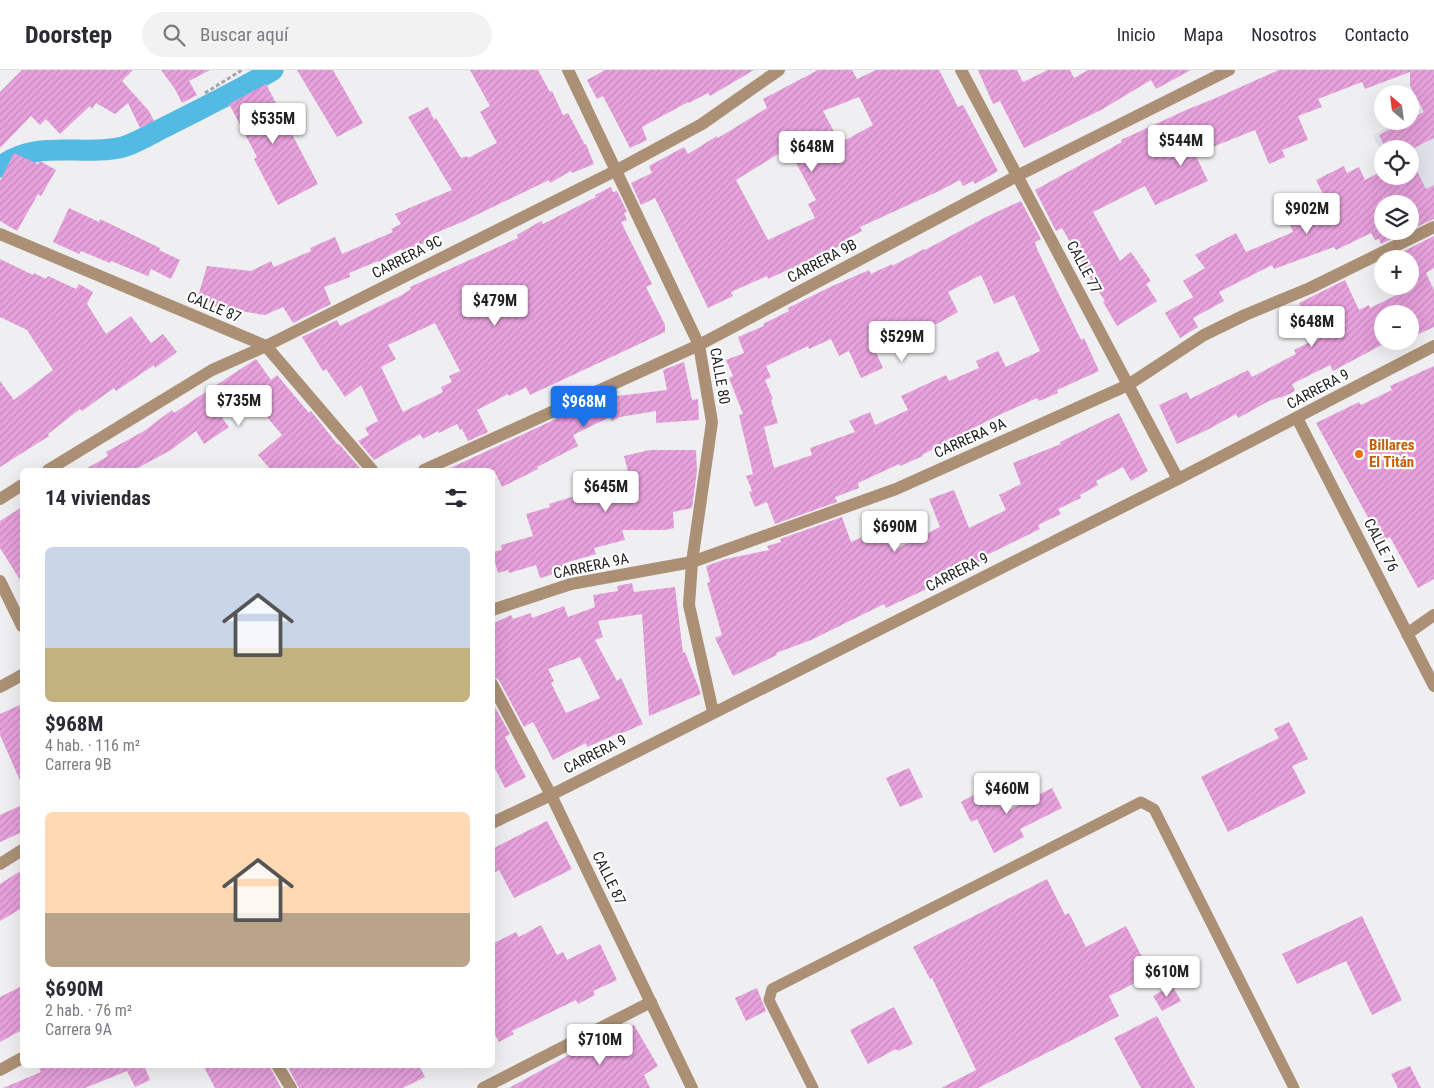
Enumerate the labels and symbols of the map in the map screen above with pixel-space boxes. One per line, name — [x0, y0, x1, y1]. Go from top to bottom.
north arrow — [1374, 85, 1419, 130]
pin: $535M — [238, 102, 308, 145]
pin: $544M — [1146, 124, 1216, 167]
pin: $648M — [777, 131, 847, 173]
pin: $902M — [1272, 192, 1342, 235]
street label: CARRERA 9C — [369, 232, 445, 282]
street label: CARRERA 9B — [784, 235, 860, 287]
street label: CALLE 77 — [1063, 238, 1105, 296]
pin: $479M — [460, 284, 530, 327]
street label: CALLE 87 — [184, 288, 244, 326]
pin: $648M — [1277, 306, 1347, 348]
pin: $529M — [867, 320, 937, 363]
street label: CALLE 80 — [706, 346, 734, 406]
street label: CARRERA 9 — [1284, 365, 1352, 413]
pin: $735M — [204, 384, 274, 427]
pin: $968M — [549, 386, 619, 428]
street label: CARRERA 9A — [931, 414, 1009, 462]
place label: Billares El Titán — [1369, 436, 1415, 471]
marker: Billares El Titán — [1353, 448, 1365, 460]
pin: $645M — [571, 470, 641, 513]
pin: $690M — [860, 510, 930, 553]
street label: CALLE 76 — [1360, 515, 1402, 575]
street label: CARRERA 9A — [552, 549, 631, 583]
street label: CARRERA 9 — [923, 549, 991, 595]
street label: CARRERA 9 — [561, 731, 629, 777]
pin: $460M — [972, 772, 1042, 815]
street label: CALLE 87 — [588, 848, 630, 908]
pin: $610M — [1132, 956, 1202, 998]
pin: $710M — [565, 1024, 635, 1066]

